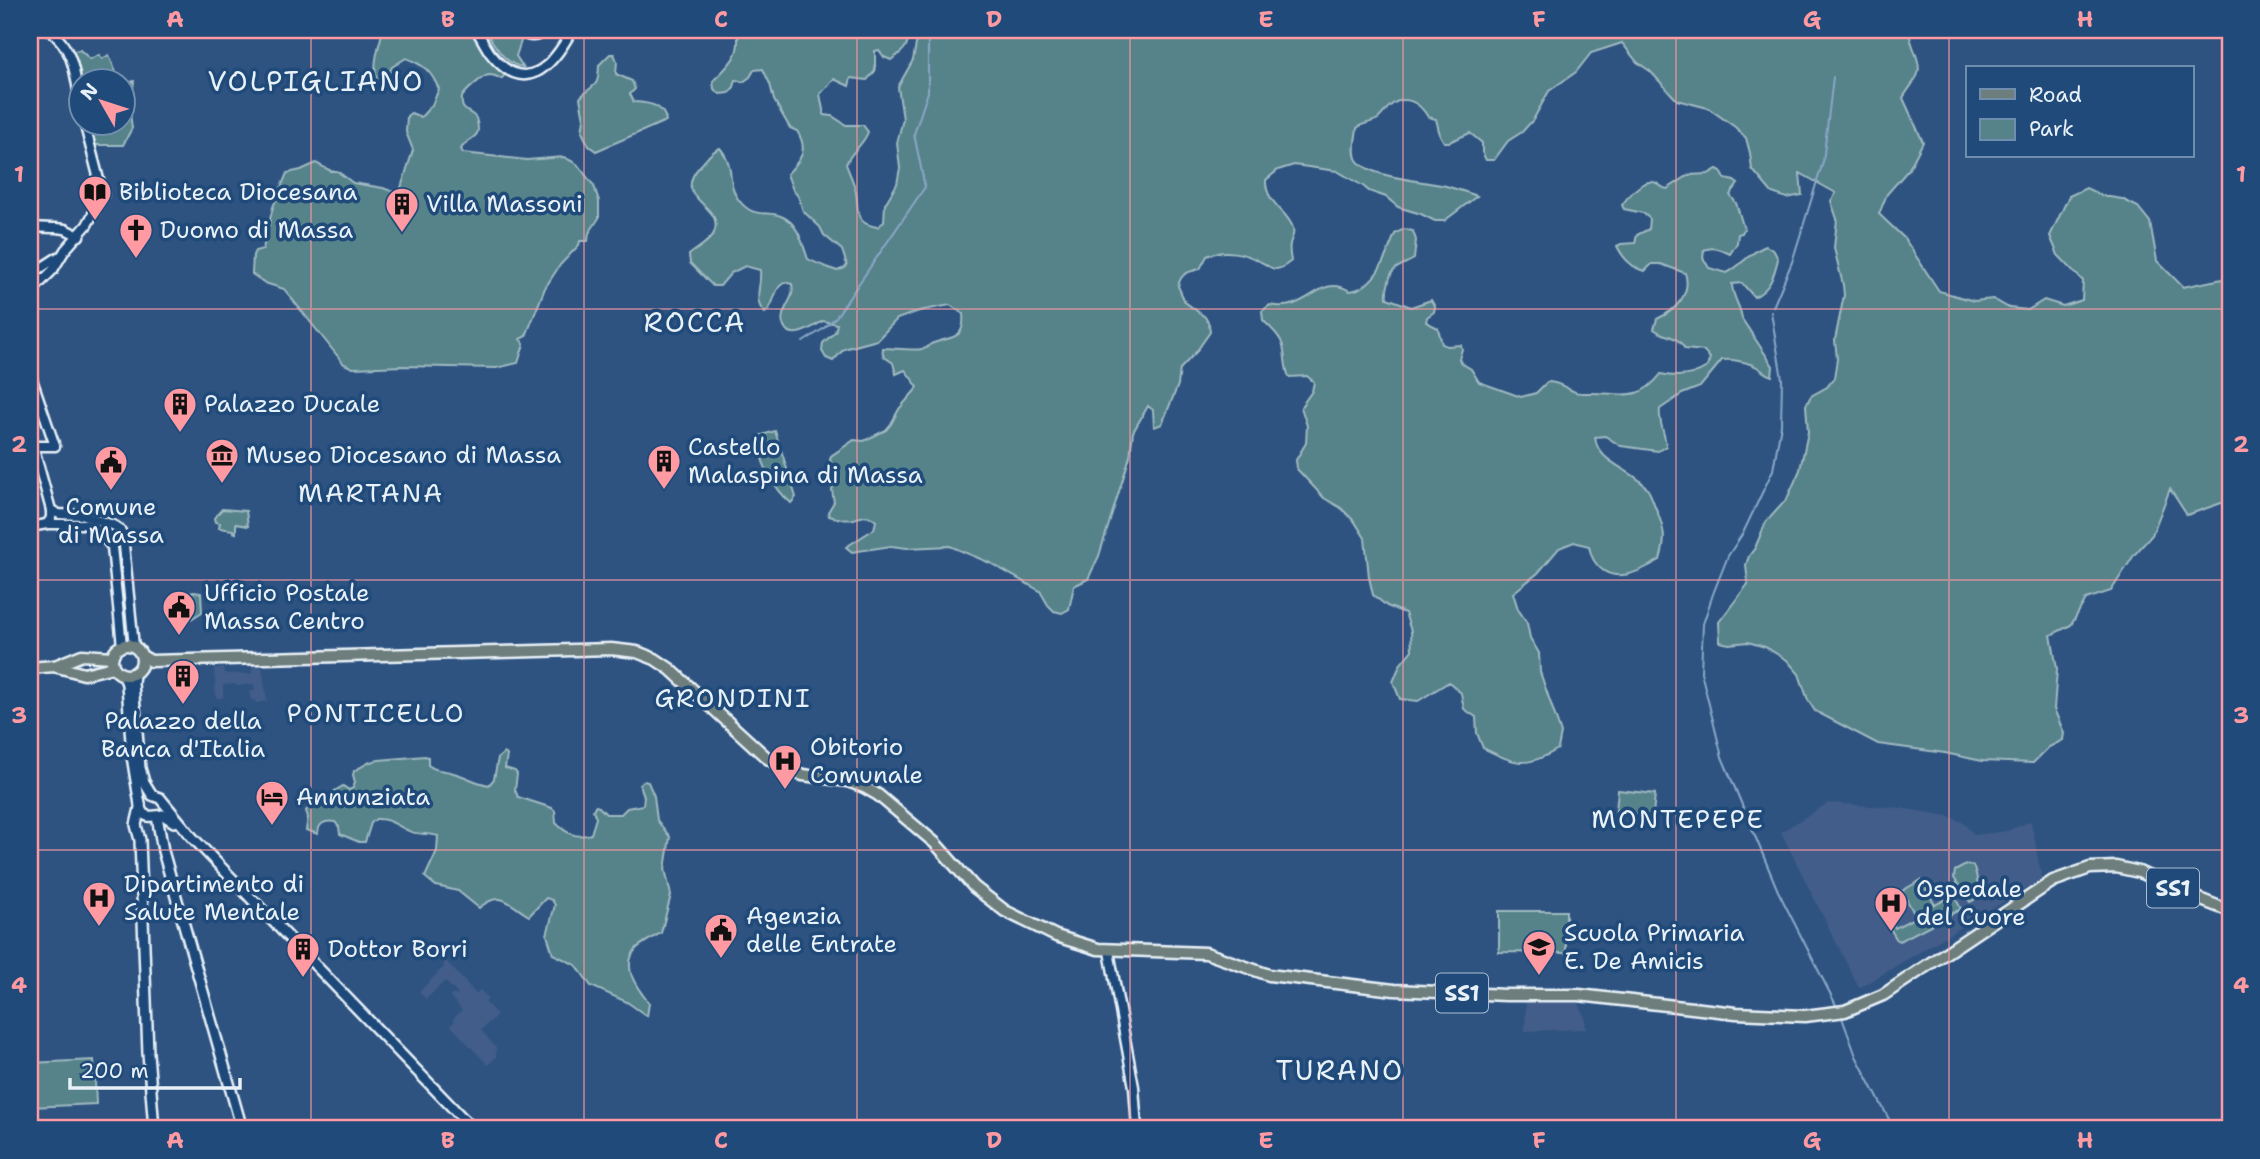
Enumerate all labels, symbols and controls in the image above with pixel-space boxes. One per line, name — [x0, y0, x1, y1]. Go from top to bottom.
text: A — [166, 4, 184, 34]
text: B — [441, 4, 455, 34]
text: C — [714, 4, 728, 34]
text: D — [986, 4, 1002, 34]
text: E — [1258, 4, 1274, 34]
text: F — [1532, 4, 1546, 34]
text: G — [1803, 4, 1822, 34]
text: H — [2077, 4, 2093, 34]
district label: VOLPIGLIANO — [208, 62, 424, 100]
north arrow — [66, 66, 136, 136]
legend — [1966, 66, 2194, 158]
text: N — [75, 78, 104, 105]
text: Road — [2029, 81, 2082, 109]
text: Park — [2029, 115, 2074, 143]
text: 1 — [14, 159, 24, 189]
text: 1 — [2236, 159, 2246, 189]
library icon: Biblioteca Diocesana — [76, 173, 114, 222]
place label: Biblioteca Diocesana — [119, 176, 358, 208]
building icon: Villa Massoni — [383, 185, 421, 234]
place label: Villa Massoni — [426, 188, 583, 220]
church icon: Duomo di Massa — [117, 211, 155, 260]
place label: Duomo di Massa — [160, 214, 353, 246]
district label: ROCCA — [644, 303, 746, 341]
building icon: Palazzo Ducale — [161, 385, 199, 434]
place label: Palazzo Ducale — [204, 388, 380, 420]
text: 2 — [11, 429, 27, 459]
text: 2 — [2233, 429, 2249, 459]
place label: Castello Malaspina di Massa — [688, 431, 923, 491]
museum icon: Museo Diocesano di Massa — [203, 436, 241, 485]
place label: Museo Diocesano di Massa — [246, 439, 561, 471]
building icon: Castello Malaspina di Massa — [645, 442, 683, 491]
public building icon: Comune di Massa — [92, 443, 130, 492]
district label: MARTANA — [298, 475, 444, 510]
place label: Comune di Massa — [58, 491, 164, 551]
place label: Ufficio Postale Massa Centro — [204, 577, 370, 637]
public building icon: Ufficio Postale Massa Centro — [160, 588, 198, 637]
building icon: Palazzo della Banca d'Italia — [164, 657, 202, 706]
district label: GRONDINI — [654, 680, 812, 715]
district label: PONTICELLO — [287, 695, 465, 730]
text: 3 — [11, 700, 27, 730]
text: 3 — [2233, 700, 2249, 730]
place label: Palazzo della Banca d'Italia — [101, 705, 265, 765]
place label: Obitorio Comunale — [810, 731, 923, 791]
hospital icon: Obitorio Comunale — [766, 742, 804, 791]
hotel icon: Annunziata — [253, 778, 291, 827]
place label: Annunziata — [296, 781, 430, 813]
district label: MONTEPEPE — [1591, 801, 1765, 836]
place label: Dipartimento di Salute Mentale — [124, 868, 304, 928]
road number: SS1 — [2147, 868, 2199, 908]
place label: Ospedale del Cuore — [1916, 873, 2026, 933]
hospital icon: Dipartimento di Salute Mentale — [80, 879, 118, 928]
hospital icon: Ospedale del Cuore — [1872, 884, 1910, 933]
place label: Agenzia delle Entrate — [746, 900, 897, 960]
public building icon: Agenzia delle Entrate — [702, 911, 740, 960]
place label: Scuola Primaria E. De Amicis — [1564, 917, 1744, 977]
school or university icon: Scuola Primaria E. De Amicis — [1520, 928, 1558, 977]
building icon: Dottor Borri — [284, 930, 322, 979]
place label: Dottor Borri — [328, 933, 468, 965]
text: 4 — [11, 970, 27, 1000]
text: 4 — [2233, 970, 2249, 1000]
road number: SS1 — [1436, 974, 1488, 1012]
scale bar — [70, 1047, 240, 1091]
district label: TURANO — [1276, 1051, 1404, 1089]
text: 200 m — [80, 1057, 149, 1085]
text: A — [166, 1125, 184, 1155]
text: B — [441, 1125, 455, 1155]
text: C — [714, 1125, 728, 1155]
text: D — [986, 1125, 1002, 1155]
text: E — [1258, 1125, 1274, 1155]
text: F — [1532, 1125, 1546, 1155]
text: G — [1803, 1125, 1822, 1155]
text: H — [2077, 1125, 2093, 1155]

